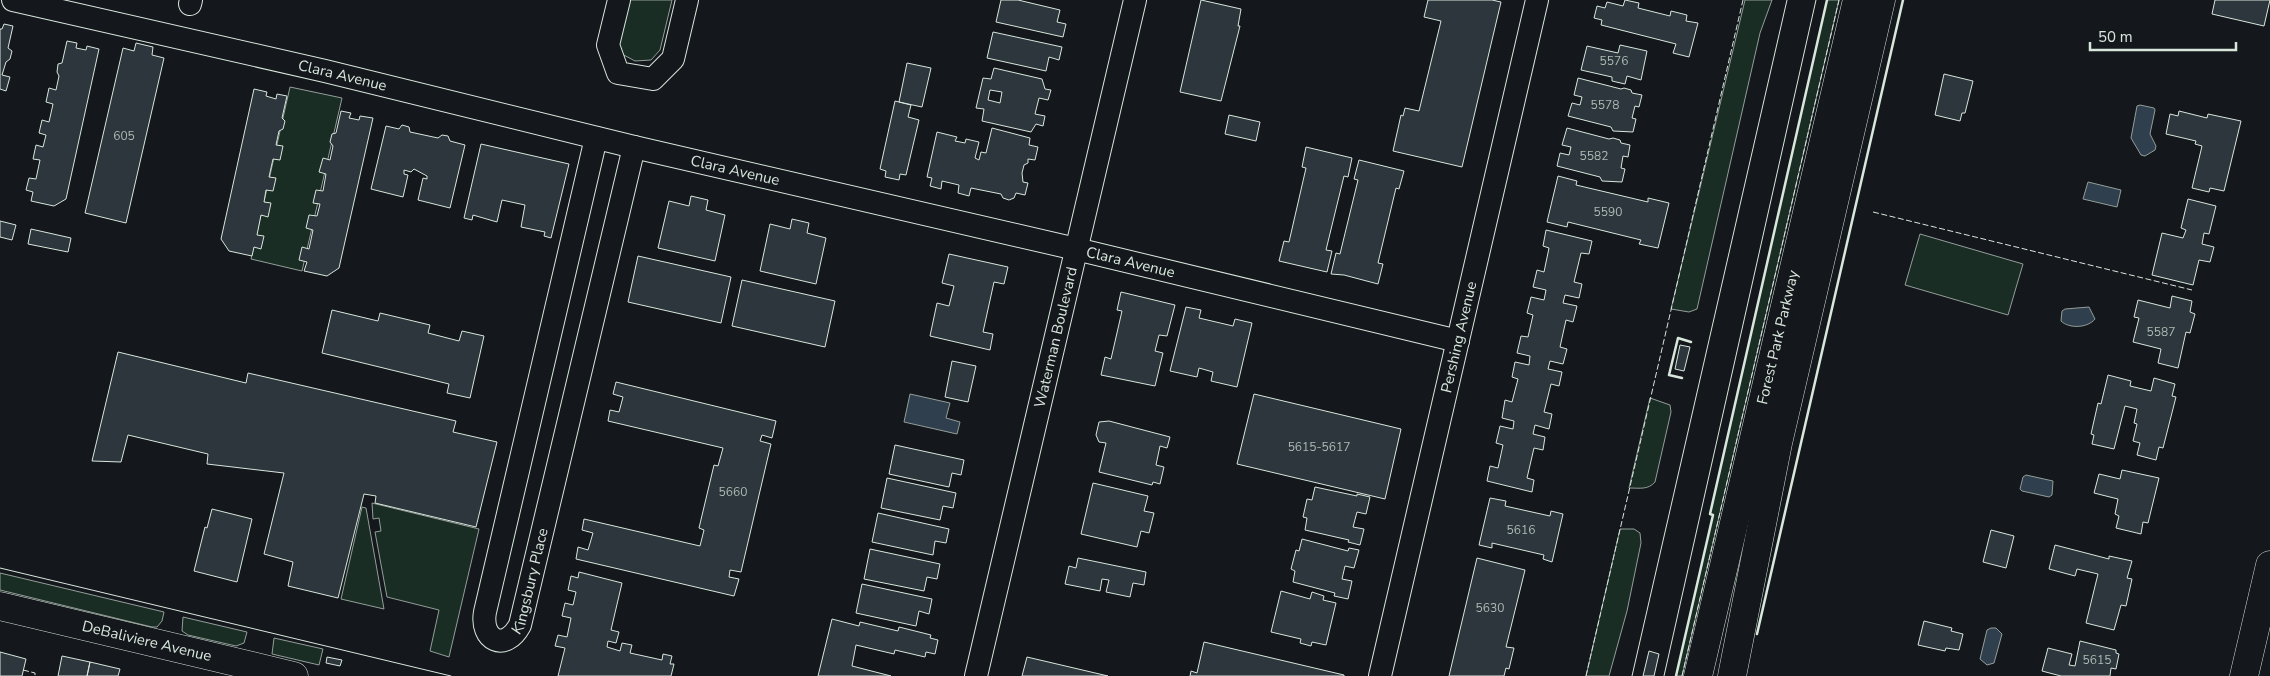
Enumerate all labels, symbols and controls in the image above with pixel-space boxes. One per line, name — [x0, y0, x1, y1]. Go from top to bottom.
scale bar — [2090, 20, 2236, 52]
text: 50 m — [2098, 27, 2133, 47]
house number: 5576 — [1600, 53, 1628, 69]
street label: Clara Avenue — [296, 55, 389, 96]
house number: 5578 — [1591, 97, 1619, 113]
house number: 605 — [113, 128, 135, 144]
house number: 5582 — [1580, 148, 1608, 164]
street label: Clara Avenue — [689, 150, 782, 190]
house number: 5590 — [1594, 204, 1622, 220]
street label: Clara Avenue — [1084, 242, 1177, 283]
street label: Waterman Boulevard — [1029, 265, 1082, 410]
street label: Forest Park Parkway — [1752, 268, 1803, 406]
street label: Pershing Avenue — [1436, 279, 1481, 395]
house number: 5587 — [2147, 324, 2175, 340]
house number: 5615-5617 — [1288, 439, 1350, 455]
house number: 5660 — [719, 484, 747, 500]
house number: 5616 — [1507, 522, 1535, 538]
street label: Kingsbury Place — [507, 526, 553, 638]
house number: 5630 — [1476, 600, 1504, 616]
street label: DeBaliviere Avenue — [80, 616, 214, 666]
house number: 5615 — [2083, 652, 2111, 668]

